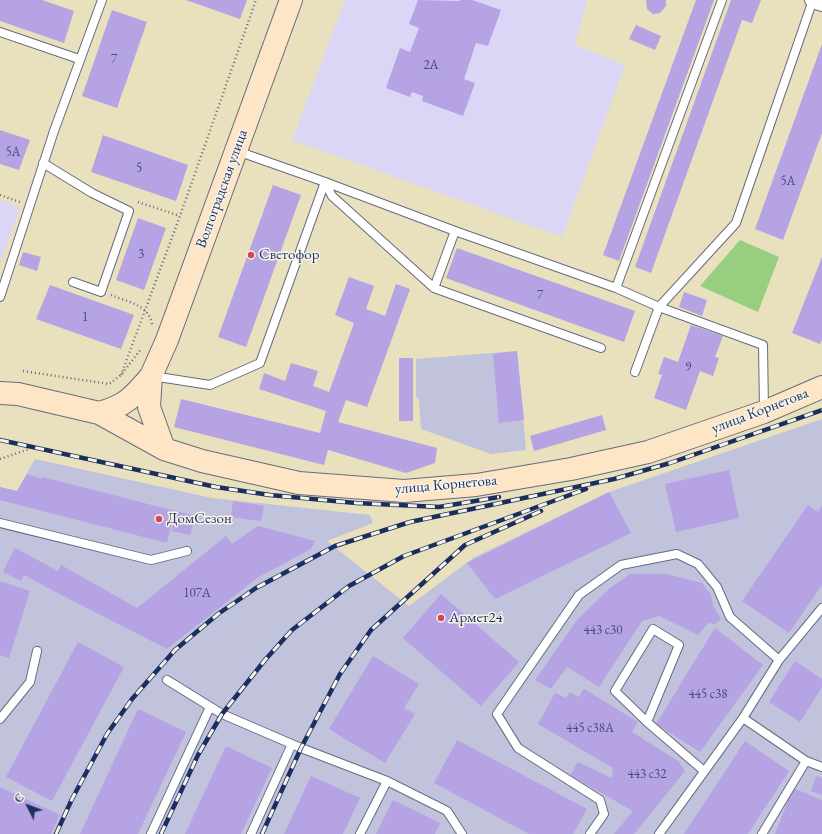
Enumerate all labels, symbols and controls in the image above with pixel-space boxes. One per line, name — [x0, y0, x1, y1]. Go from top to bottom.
house number: 7 — [111, 51, 117, 67]
house number: 2А — [423, 57, 439, 73]
street label: Волгоградская улица — [192, 127, 252, 251]
house number: 5А — [5, 144, 21, 160]
house number: 5 — [136, 160, 142, 176]
house number: 5А — [780, 173, 796, 189]
house number: 3 — [138, 246, 144, 262]
place label: Светофор — [259, 246, 319, 264]
marker: Светофор — [246, 250, 256, 260]
house number: 7 — [537, 287, 543, 303]
house number: 1 — [82, 309, 88, 325]
house number: 9 — [685, 359, 691, 375]
street label: улица Корнетова — [709, 384, 811, 438]
street label: улица Корнетова — [394, 472, 498, 498]
place label: ДомСезон — [167, 510, 232, 528]
marker: ДомСезон — [154, 514, 164, 524]
house number: 107А — [183, 585, 211, 601]
place label: Армет24 — [449, 609, 503, 627]
marker: Армет24 — [436, 613, 446, 623]
house number: 443 с30 — [583, 622, 623, 638]
house number: 445 с38 — [688, 686, 728, 702]
house number: 445 с38А — [566, 720, 614, 736]
house number: 443 c32 — [627, 766, 667, 782]
north arrow — [8, 786, 48, 826]
text: С — [11, 790, 27, 806]

